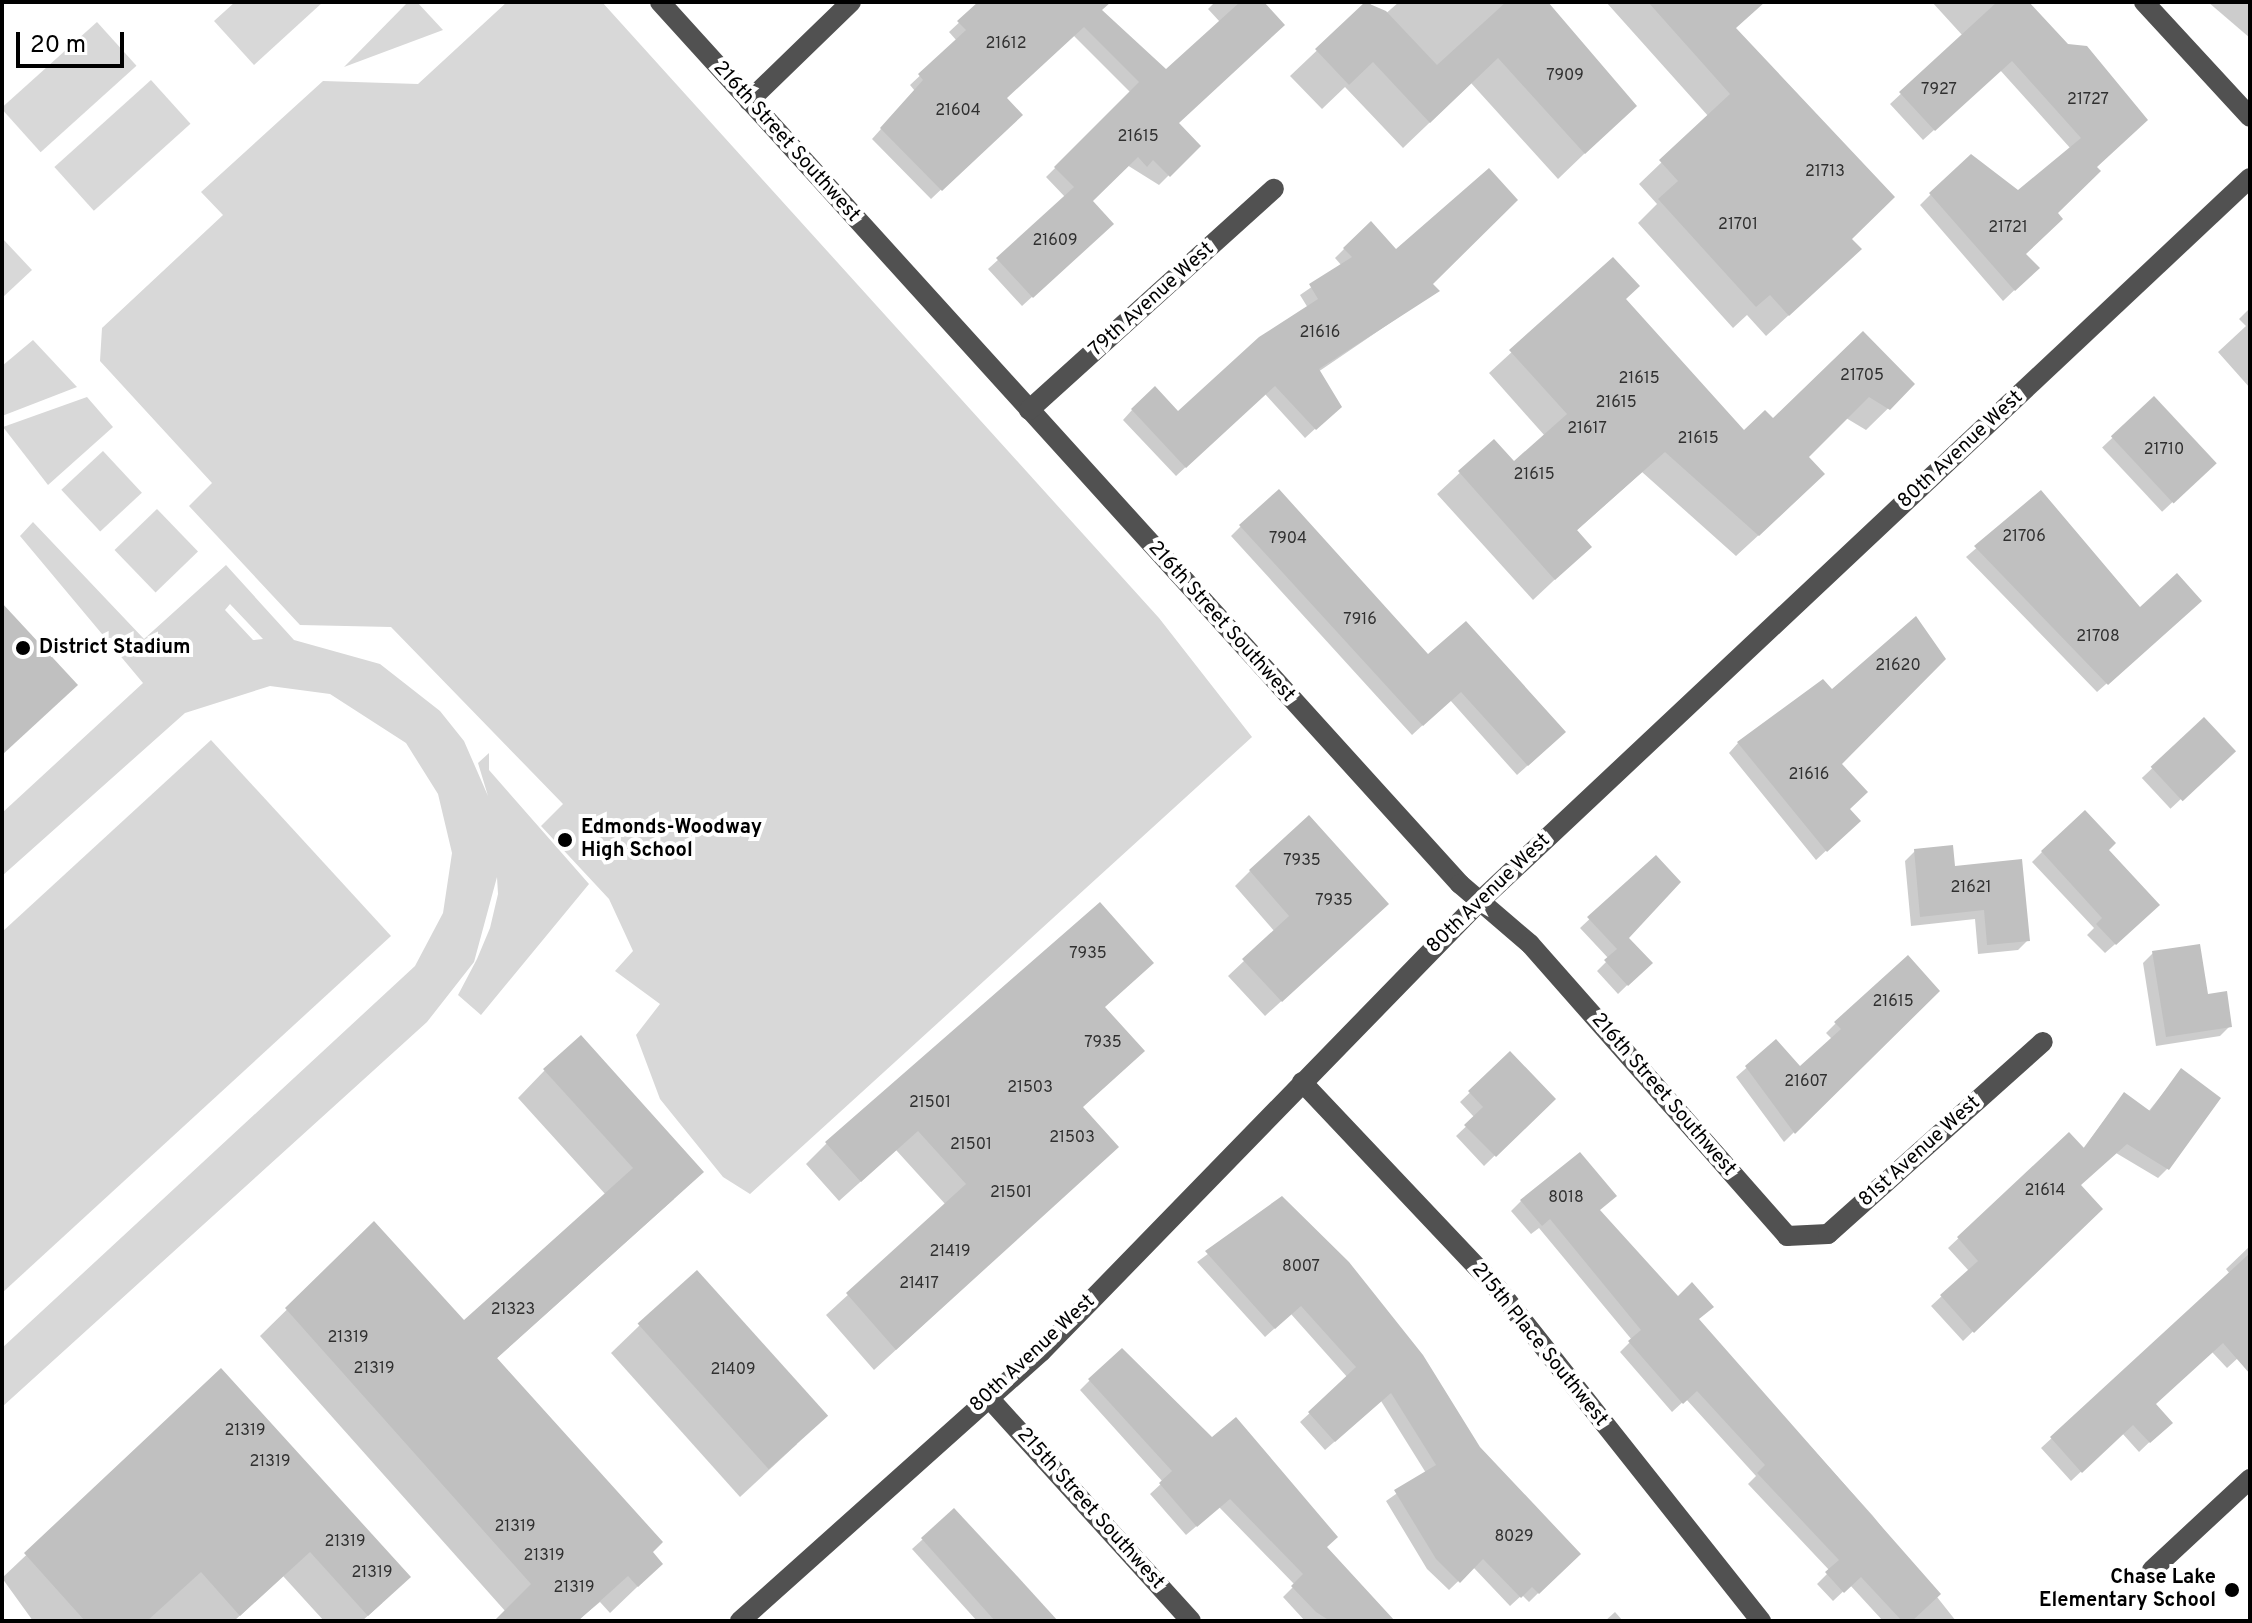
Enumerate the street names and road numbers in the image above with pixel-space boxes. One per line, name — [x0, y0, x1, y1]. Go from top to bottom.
street label: 216th Street Southwest — [707, 57, 865, 227]
street label: 79th Avenue West — [1084, 237, 1220, 363]
street label: 80th Avenue West — [1893, 386, 2029, 514]
street label: 216th Street Southwest — [1142, 537, 1300, 707]
street label: 80th Avenue West — [1422, 829, 1556, 959]
street label: 216th Street Southwest — [1586, 1009, 1740, 1181]
street label: 81st Avenue West — [1854, 1091, 1986, 1213]
street label: 215th Place Southwest — [1466, 1258, 1612, 1432]
street label: 80th Avenue West — [965, 1290, 1101, 1418]
street label: 215th Street Southwest — [1011, 1423, 1169, 1595]

